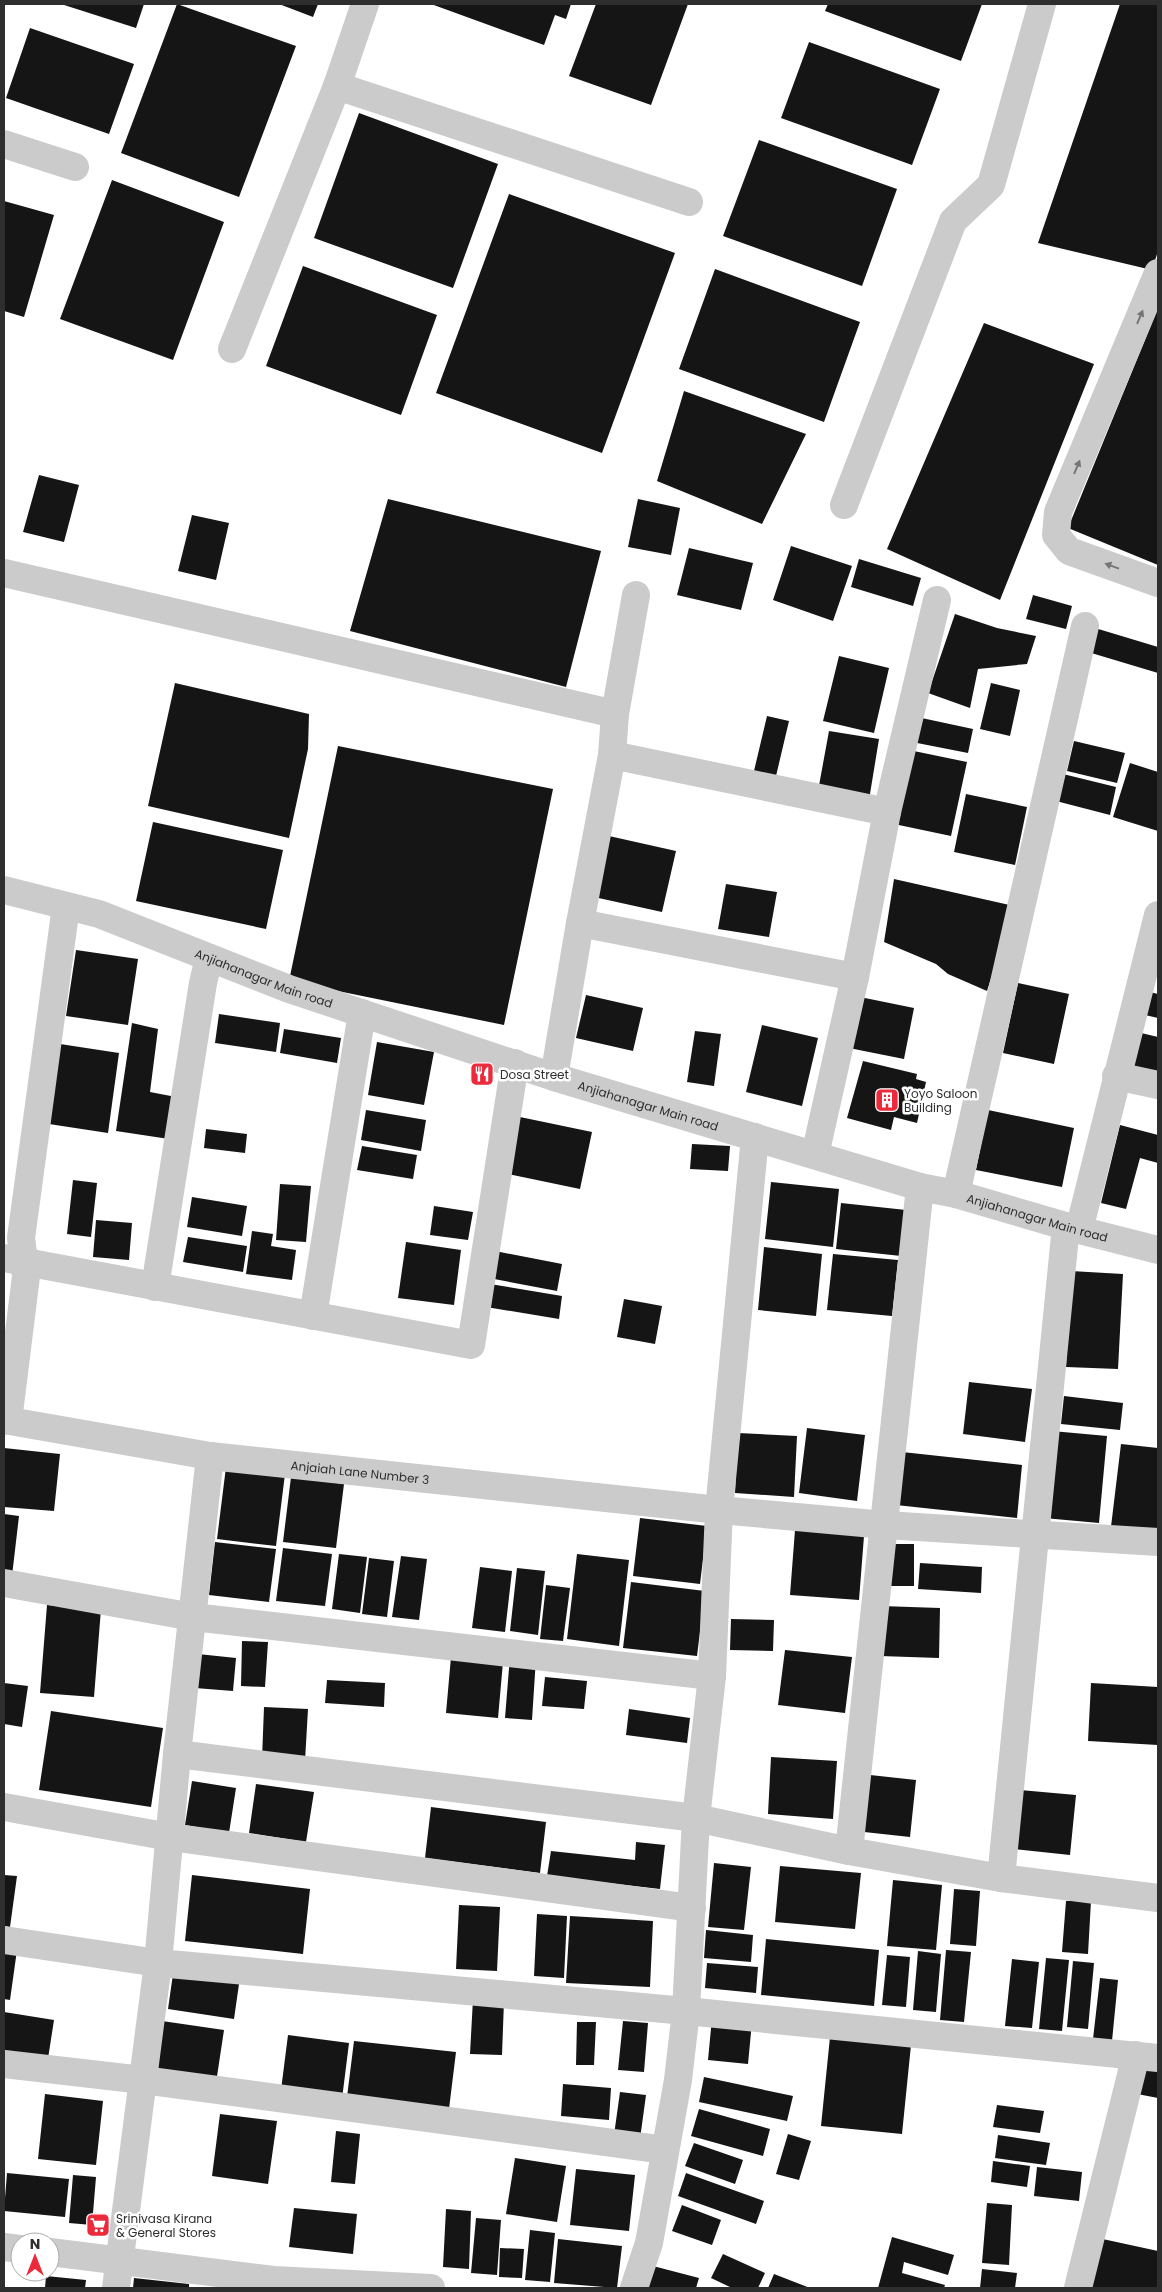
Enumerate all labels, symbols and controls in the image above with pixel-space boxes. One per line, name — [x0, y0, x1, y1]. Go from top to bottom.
one-way arrow — [1136, 310, 1144, 324]
one-way arrow — [1073, 459, 1081, 474]
one-way arrow — [1105, 562, 1120, 569]
street label: Anjiahanagar Main road — [193, 944, 335, 1012]
restaurant icon: Dosa Street — [469, 1061, 495, 1087]
place label: Dosa Street — [500, 1066, 569, 1083]
street label: Anjiahanagar Main road — [576, 1076, 721, 1135]
place label: Yoyo Saloon Building — [904, 1085, 977, 1116]
building icon: Yoyo Saloon Building — [874, 1087, 900, 1113]
street label: Anjiahanagar Main road — [965, 1189, 1110, 1246]
street label: Anjaiah Lane Number 3 — [290, 1456, 430, 1488]
place label: Srinivasa Kirana & General Stores — [116, 2210, 216, 2241]
supermarket icon: Srinivasa Kirana & General Stores — [85, 2212, 111, 2238]
north arrow — [10, 2232, 60, 2282]
text: N — [30, 2234, 40, 2254]

